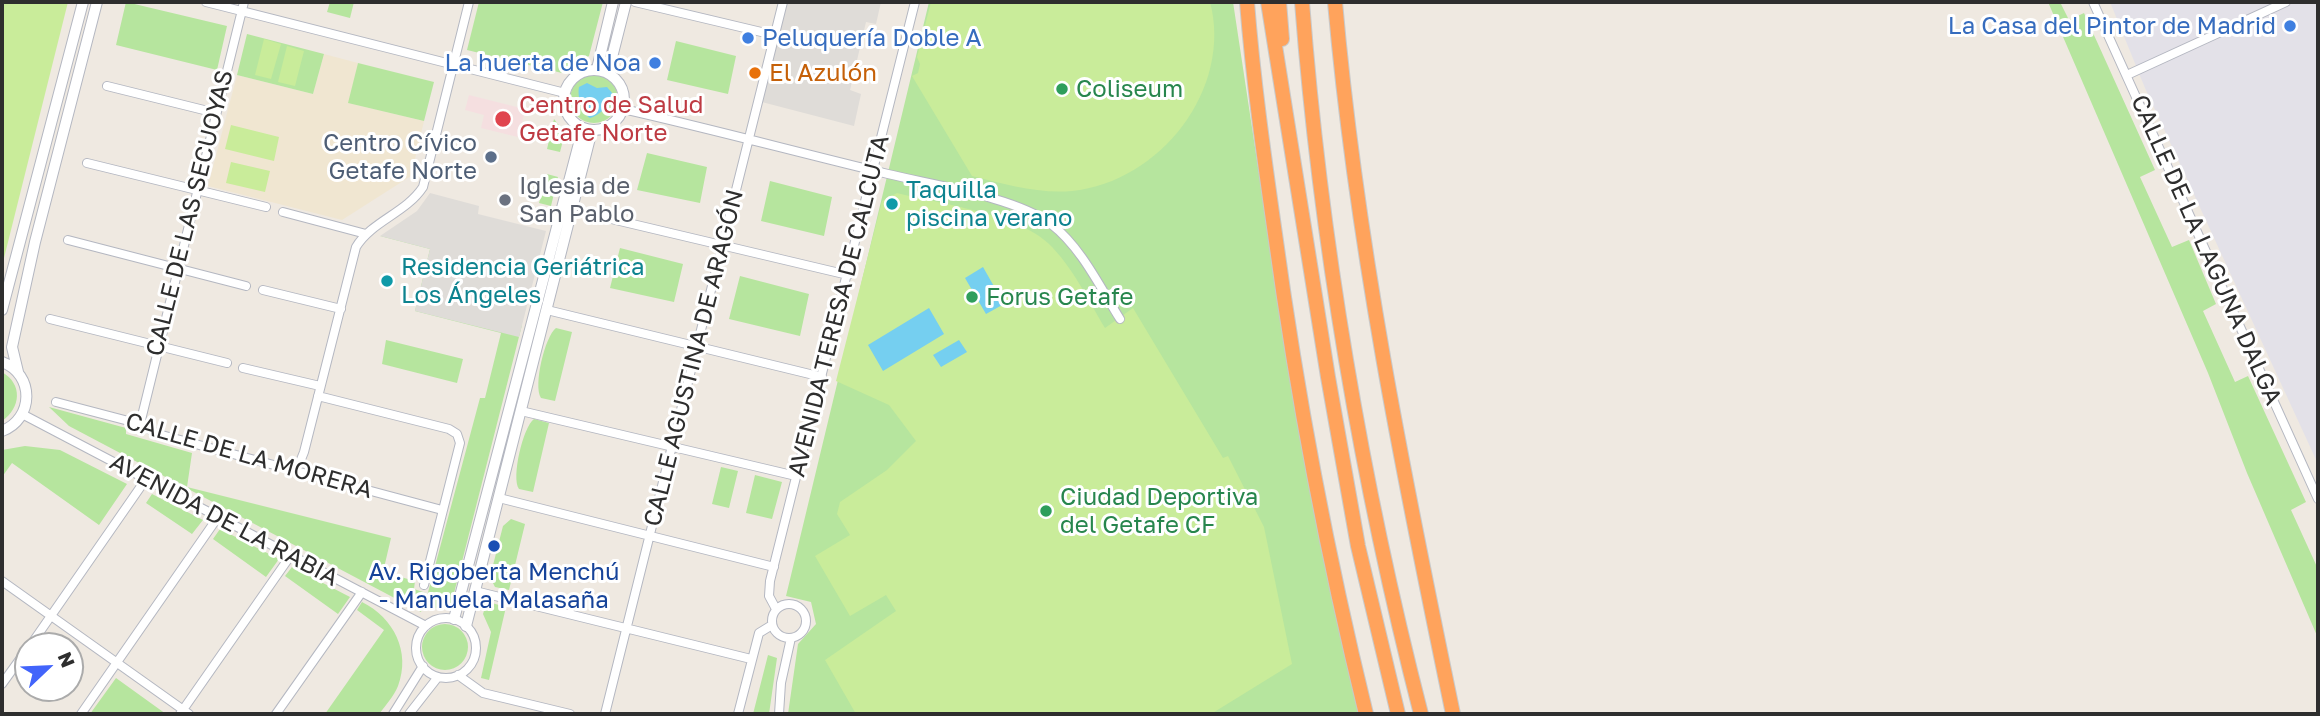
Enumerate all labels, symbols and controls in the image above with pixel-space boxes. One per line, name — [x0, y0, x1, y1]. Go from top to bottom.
place label: La Casa del Pintor de Madrid — [1948, 12, 2276, 40]
marker: La Casa del Pintor de Madrid — [2282, 18, 2298, 34]
place label: Peluquería Doble A — [762, 24, 982, 52]
marker: Peluquería Doble A — [740, 30, 756, 46]
place label: La huerta de Noa — [444, 49, 641, 77]
marker: La huerta de Noa — [647, 55, 663, 71]
place label: El Azulón — [769, 59, 877, 87]
marker: El Azulón — [747, 65, 763, 81]
street label: CALLE DE LAS SECUOYAS — [140, 67, 240, 359]
place label: Coliseum — [1076, 75, 1183, 103]
marker: Coliseum — [1054, 81, 1070, 97]
place label: Centro de Salud Getafe Norte — [519, 91, 703, 147]
street label: CALLE DE LA LAGUNA DALGA — [2124, 91, 2288, 409]
marker: Centro de Salud Getafe Norte — [493, 109, 513, 129]
place label: Centro Cívico Getafe Norte — [323, 129, 477, 185]
street label: AVENIDA TERESA DE CALCUTA — [783, 132, 895, 480]
marker: Centro Cívico Getafe Norte — [483, 149, 499, 165]
place label: Iglesia de San Pablo — [519, 172, 634, 228]
place label: Taquilla piscina verano — [906, 176, 1072, 232]
street label: CALLE AGUSTINA DE ARAGÓN — [638, 187, 750, 529]
marker: Iglesia de San Pablo — [497, 192, 513, 208]
marker: Taquilla piscina verano — [884, 196, 900, 212]
place label: Residencia Geriátrica Los Ángeles — [401, 253, 645, 309]
marker: Residencia Geriátrica Los Ángeles — [379, 273, 395, 289]
place label: Forus Getafe — [986, 283, 1133, 311]
marker: Forus Getafe — [964, 289, 980, 305]
street label: CALLE DE LA MORERA — [122, 407, 376, 505]
street label: AVENIDA DE LA RABIA — [105, 447, 343, 593]
place label: Ciudad Deportiva del Getafe CF — [1060, 483, 1258, 539]
marker: Ciudad Deportiva del Getafe CF — [1038, 503, 1054, 519]
marker: Av. Rigoberta Menchú - Manuela Malasaña — [486, 538, 502, 554]
place label: Av. Rigoberta Menchú - Manuela Malasaña — [368, 558, 620, 614]
north arrow — [14, 632, 84, 702]
text: N — [54, 648, 80, 671]

